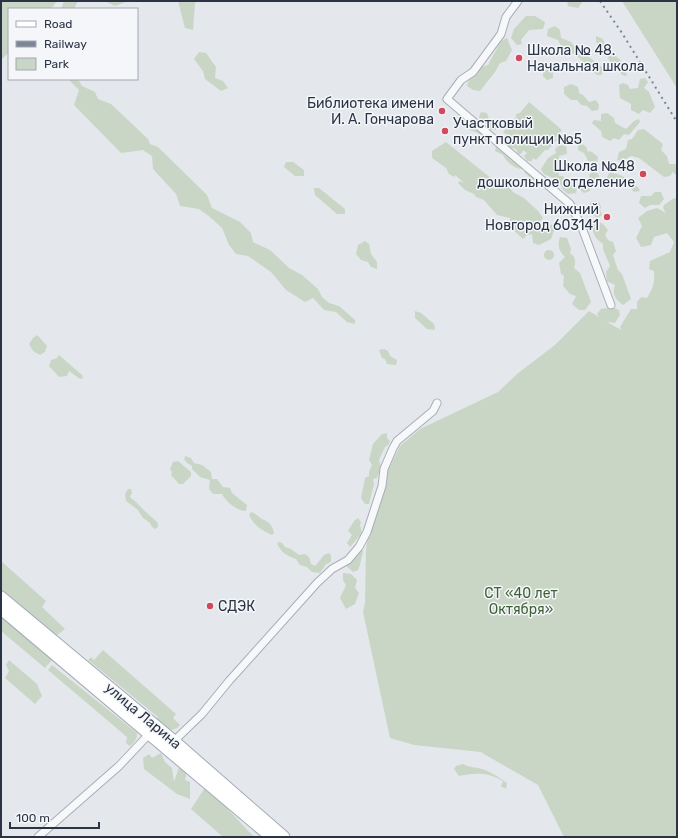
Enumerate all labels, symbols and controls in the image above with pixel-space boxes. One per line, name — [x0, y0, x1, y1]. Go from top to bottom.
legend — [8, 8, 138, 80]
text: Road — [44, 17, 72, 31]
text: Railway — [44, 37, 87, 51]
place label: Школа № 48. Начальная школа — [527, 42, 645, 75]
marker: Школа № 48. Начальная школа — [514, 53, 524, 63]
text: Park — [44, 57, 70, 71]
place label: Библиотека имени И. А. Гончарова — [307, 95, 434, 128]
marker: Библиотека имени И. А. Гончарова — [437, 106, 447, 116]
place label: Участковый пункт полиции №5 — [453, 115, 582, 148]
marker: Участковый пункт полиции №5 — [440, 126, 450, 136]
place label: Школа №48 дошкольное отделение — [477, 158, 635, 191]
marker: Школа №48 дошкольное отделение — [638, 169, 648, 179]
place label: Нижний Новгород 603141 — [485, 201, 599, 234]
marker: Нижний Новгород 603141 — [602, 212, 612, 222]
park label: СТ «40 лет Октября» — [484, 585, 558, 618]
place label: СДЭК — [218, 598, 255, 615]
marker: СДЭК — [205, 601, 215, 611]
street label: улица Ларина — [101, 679, 185, 753]
scale bar — [10, 804, 99, 830]
text: 100 m — [16, 811, 50, 825]

